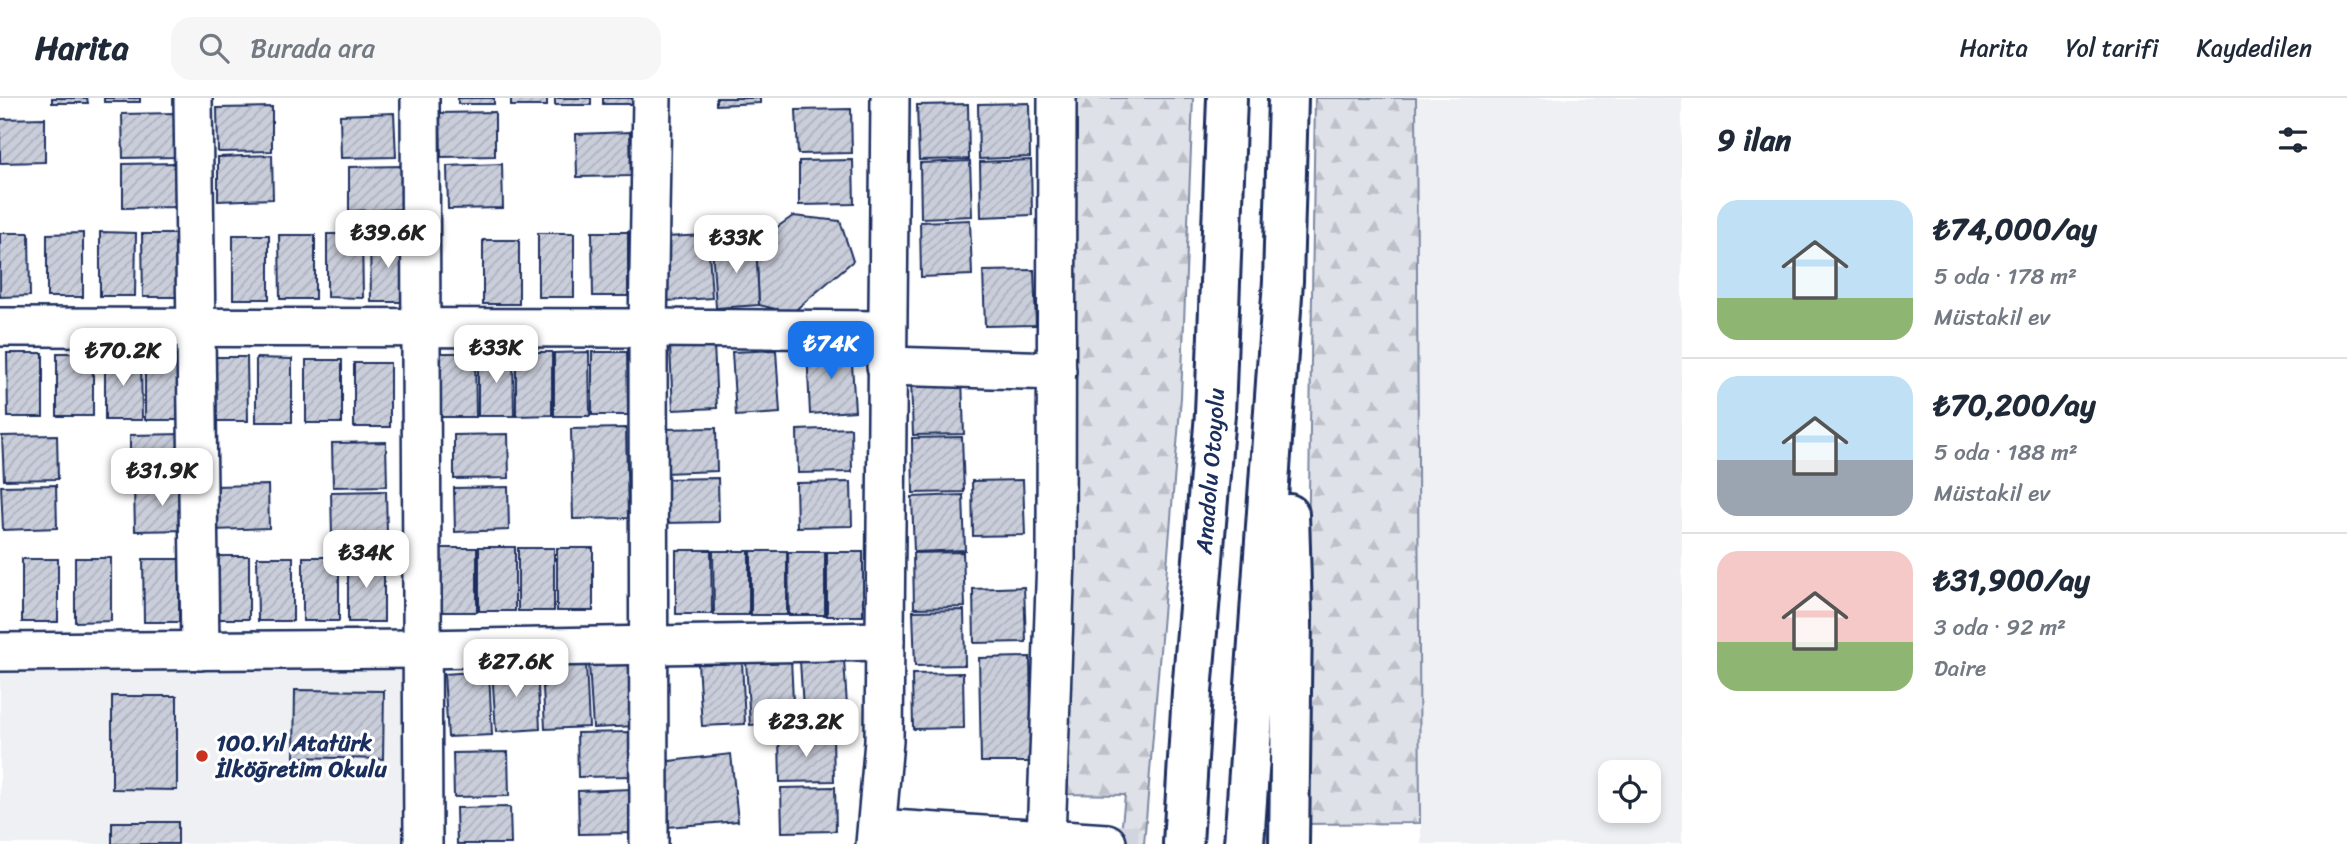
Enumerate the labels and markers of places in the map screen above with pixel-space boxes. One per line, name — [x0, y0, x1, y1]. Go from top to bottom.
pin: ₺39.6K — [331, 211, 445, 270]
pin: ₺33K — [695, 216, 777, 275]
pin: ₺74K — [790, 322, 872, 381]
pin: ₺33K — [455, 326, 537, 385]
pin: ₺70.2K — [66, 328, 180, 388]
pin: ₺31.9K — [105, 448, 219, 508]
pin: ₺34K — [325, 531, 407, 590]
pin: ₺27.6K — [459, 640, 573, 699]
pin: ₺23.2K — [749, 700, 863, 759]
place label: 100.Yıl Atatürk İlköğretim Okulu — [215, 723, 387, 790]
marker: 100.Yıl Atatürk İlköğretim Okulu — [194, 748, 210, 764]

